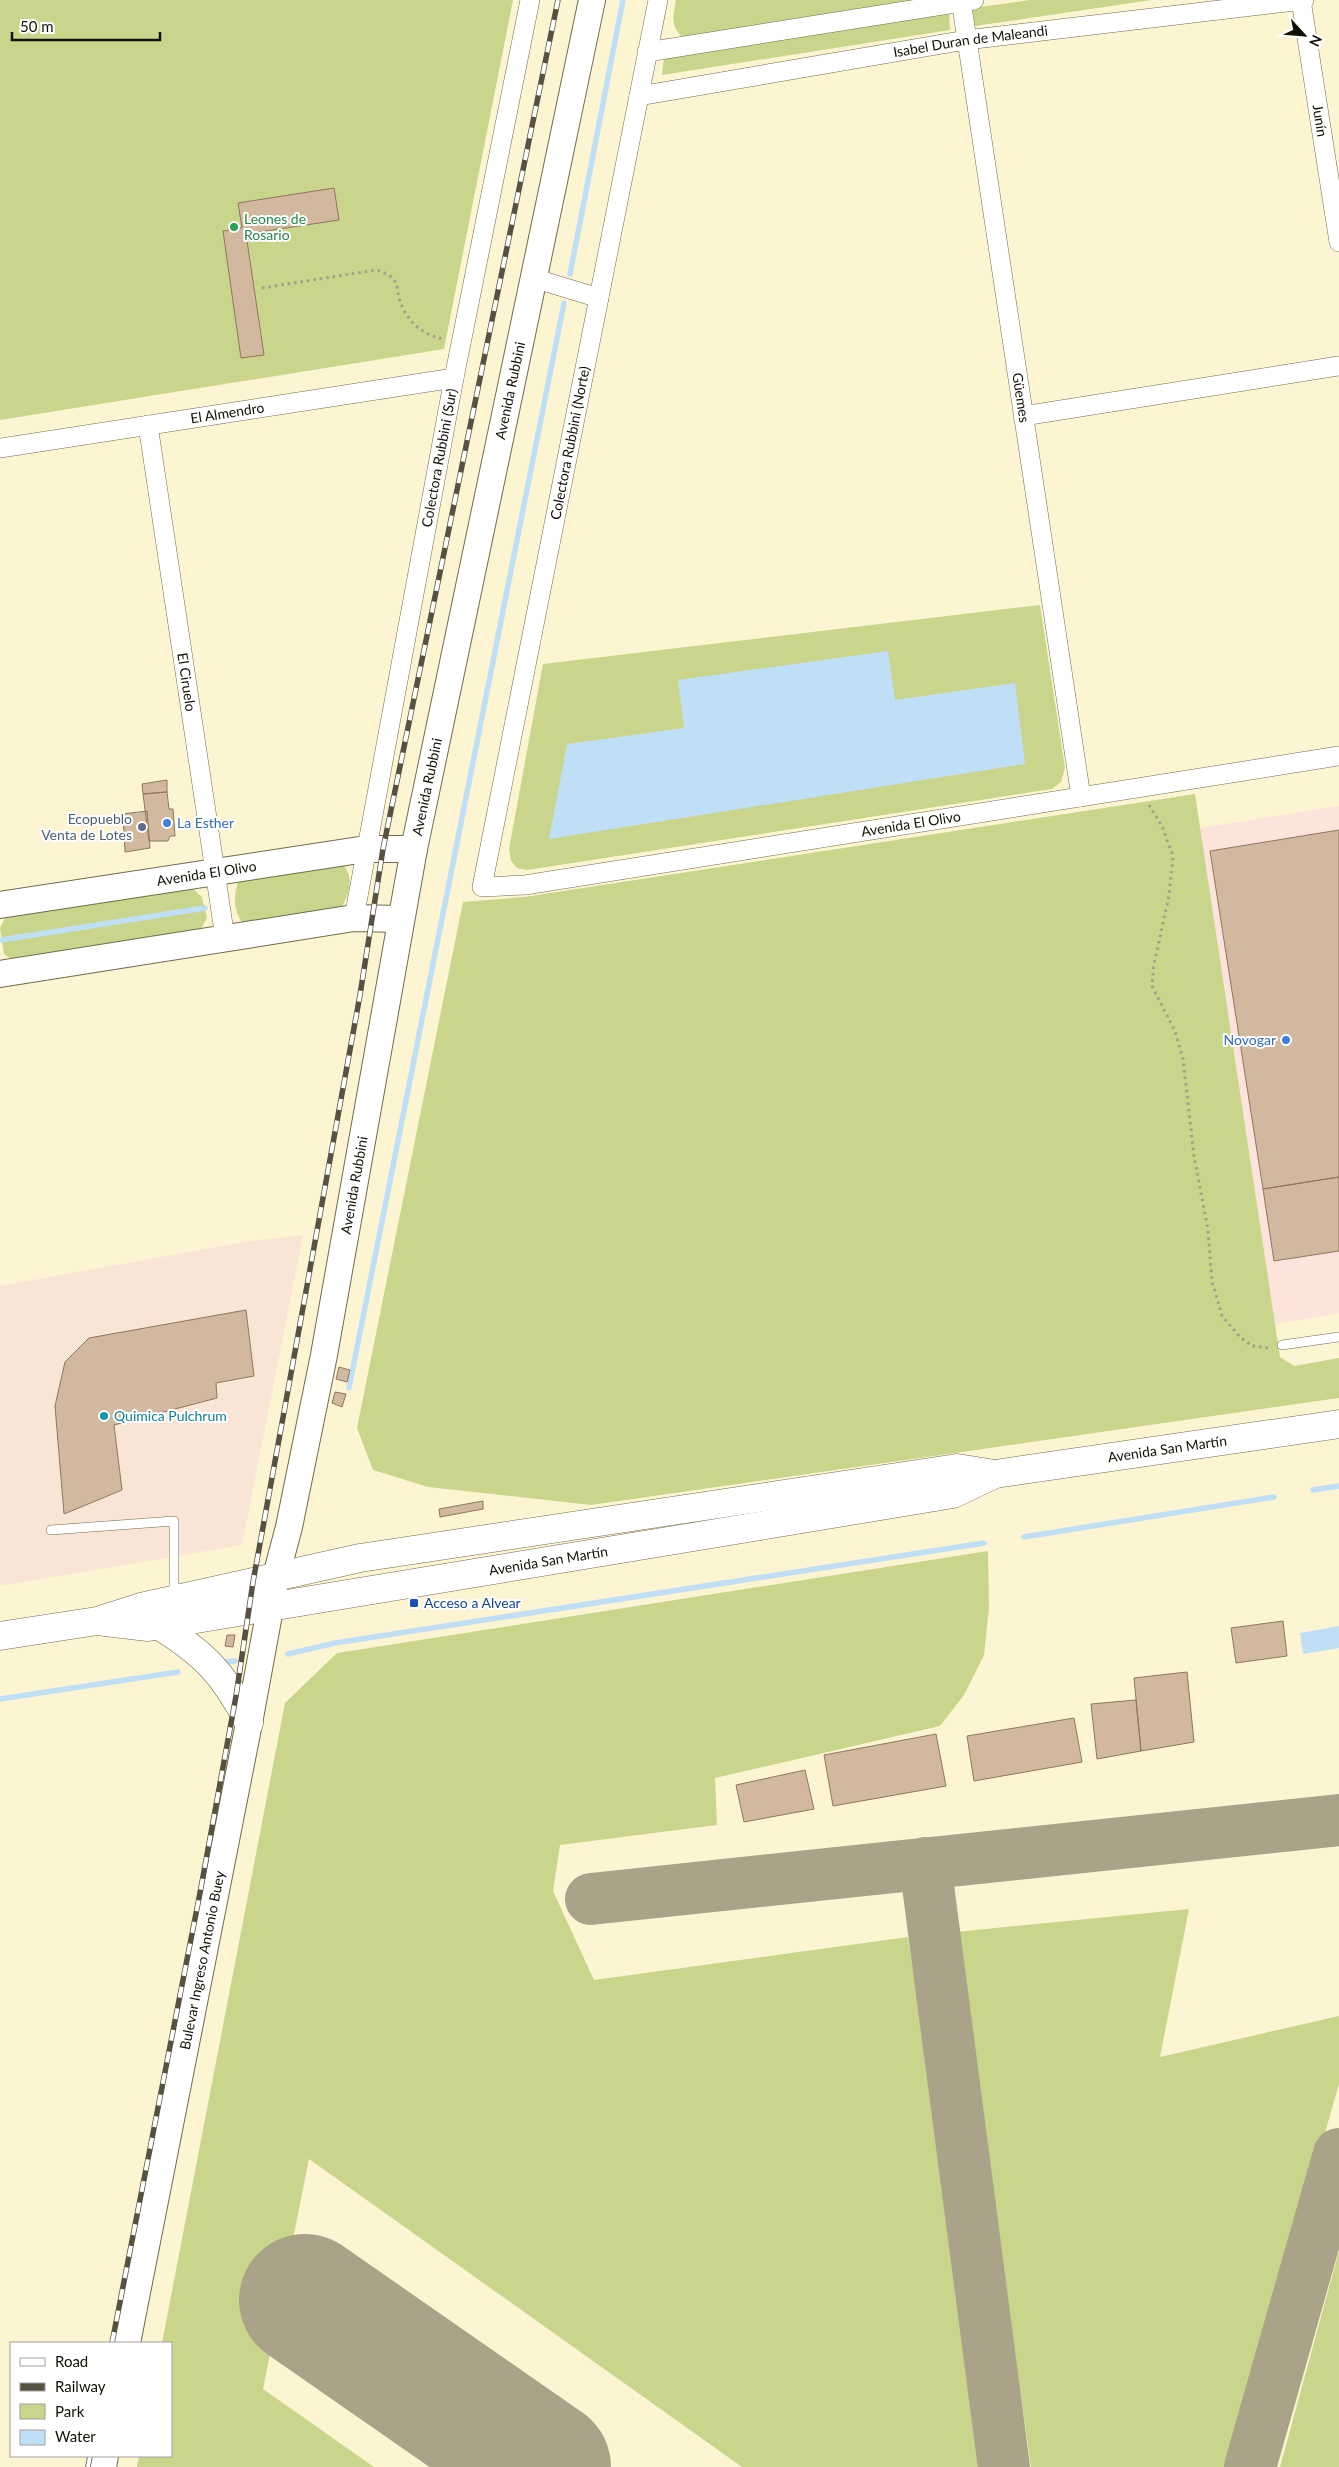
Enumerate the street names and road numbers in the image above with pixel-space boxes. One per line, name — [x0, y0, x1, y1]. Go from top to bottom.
street label: Isabel Duran de Maleandi — [892, 21, 1049, 60]
street label: Junín — [1309, 103, 1331, 138]
street label: Avenida Rubbini — [491, 340, 528, 441]
street label: Colectora Rubbini (Norte) — [546, 364, 593, 521]
street label: Güemes — [1009, 371, 1033, 424]
street label: Colectora Rubbini (Sur) — [418, 387, 460, 529]
street label: El Almendro — [189, 398, 265, 427]
street label: El Ciruelo — [174, 651, 200, 713]
street label: Avenida Rubbini — [408, 736, 445, 837]
street label: Avenida El Olivo — [860, 807, 962, 840]
street label: Avenida El Olivo — [155, 857, 258, 889]
street label: Avenida Rubbini — [337, 1135, 371, 1236]
street label: Avenida San Martín — [1106, 1431, 1228, 1466]
street label: Avenida San Martín — [488, 1542, 609, 1579]
street label: Bulevar Ingreso Antonio Buey — [176, 1869, 228, 2051]

